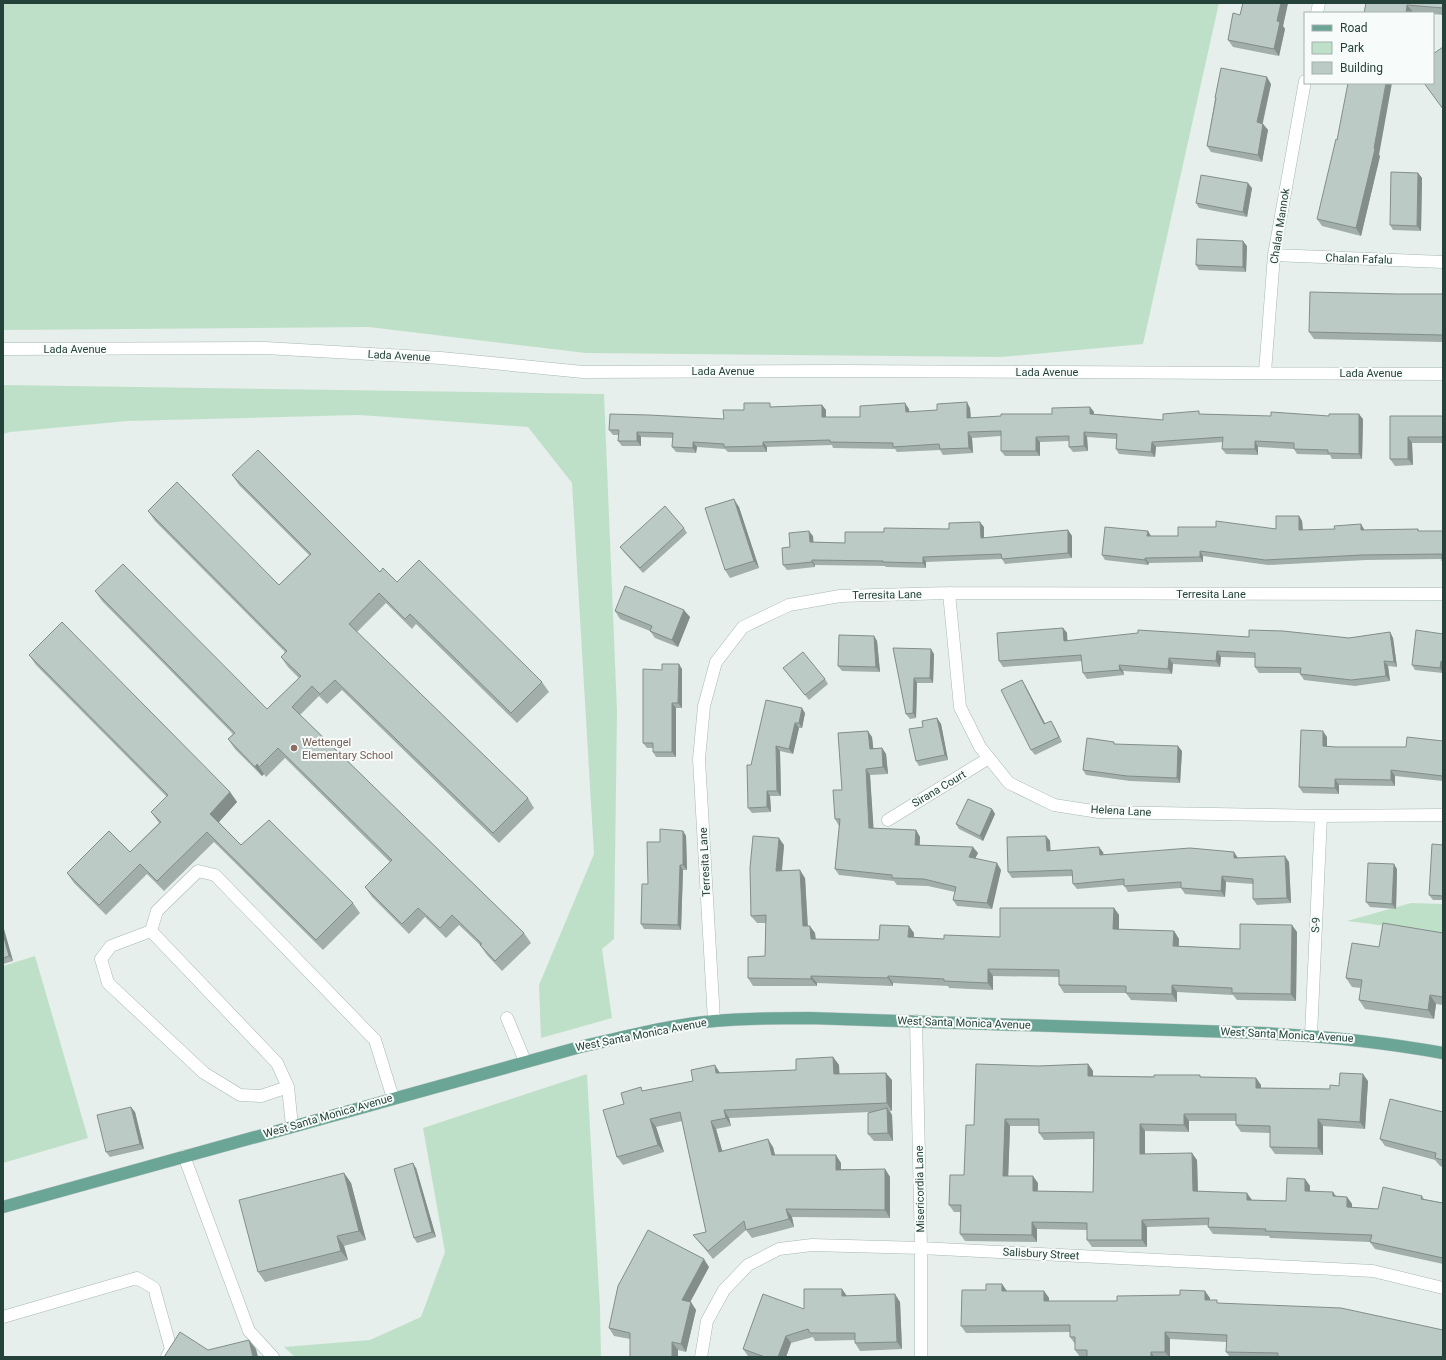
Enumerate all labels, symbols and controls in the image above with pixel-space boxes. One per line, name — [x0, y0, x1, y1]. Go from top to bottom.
legend — [1304, 12, 1434, 84]
text: Road — [1340, 21, 1368, 35]
text: Park — [1340, 41, 1365, 55]
text: Building — [1340, 61, 1383, 75]
street label: Chalan Mannok — [1268, 187, 1292, 265]
street label: Chalan Fafalu — [1325, 251, 1393, 267]
street label: Lada Avenue — [44, 343, 107, 356]
street label: Lada Avenue — [367, 348, 431, 364]
street label: Lada Avenue — [692, 365, 755, 378]
street label: Lada Avenue — [1016, 366, 1079, 379]
street label: Lada Avenue — [1340, 367, 1403, 380]
street label: Terresita Lane — [852, 588, 922, 602]
street label: Terresita Lane — [1176, 588, 1246, 601]
place label: Wettengel Elementary School — [302, 736, 393, 762]
marker: Wettengel Elementary School — [289, 743, 299, 753]
street label: Sirana Court — [910, 768, 969, 810]
street label: Helena Lane — [1090, 803, 1152, 819]
street label: Terresita Lane — [697, 827, 713, 897]
street label: S-9 — [1309, 917, 1323, 933]
street label: West Santa Monica Avenue — [897, 1014, 1031, 1032]
street label: West Santa Monica Avenue — [574, 1016, 708, 1054]
street label: West Santa Monica Avenue — [1220, 1025, 1354, 1045]
street label: West Santa Monica Avenue — [262, 1091, 394, 1141]
street label: Misericordia Lane — [913, 1145, 927, 1233]
street label: Salisbury Street — [1002, 1246, 1080, 1263]

